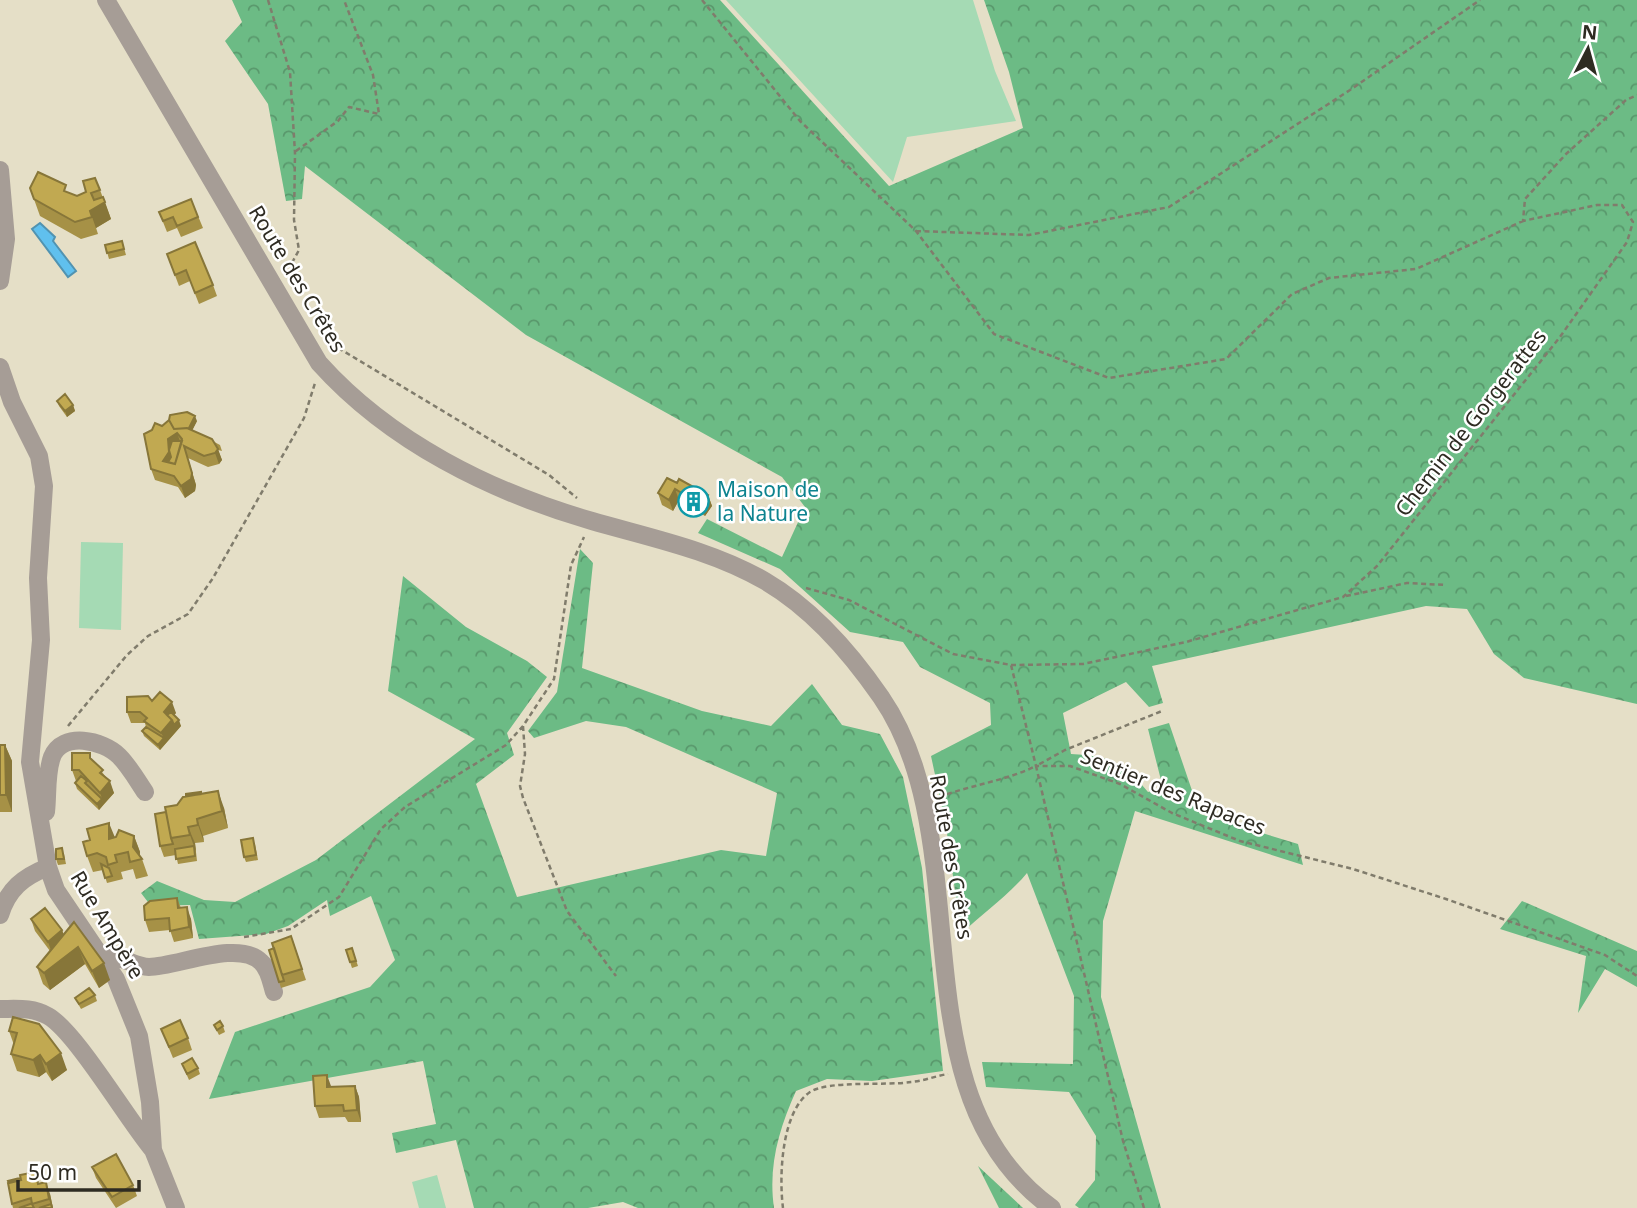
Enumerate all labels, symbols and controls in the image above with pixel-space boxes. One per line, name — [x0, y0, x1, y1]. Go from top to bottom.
north arrow — [1553, 14, 1623, 84]
text: N — [1581, 18, 1599, 46]
street label: Route des Crêtes — [243, 200, 353, 357]
street label: Chemin de Gorgerattes — [1388, 323, 1552, 522]
place label: Maison de la Nature — [717, 475, 819, 527]
building icon: Maison de la Nature — [677, 485, 711, 519]
street label: Sentier des Rapaces — [1077, 741, 1270, 841]
street label: Route des Crêtes — [924, 772, 980, 941]
street label: Rue Ampère — [65, 865, 151, 984]
scale bar — [18, 1148, 138, 1192]
text: 50 m — [28, 1158, 77, 1186]

